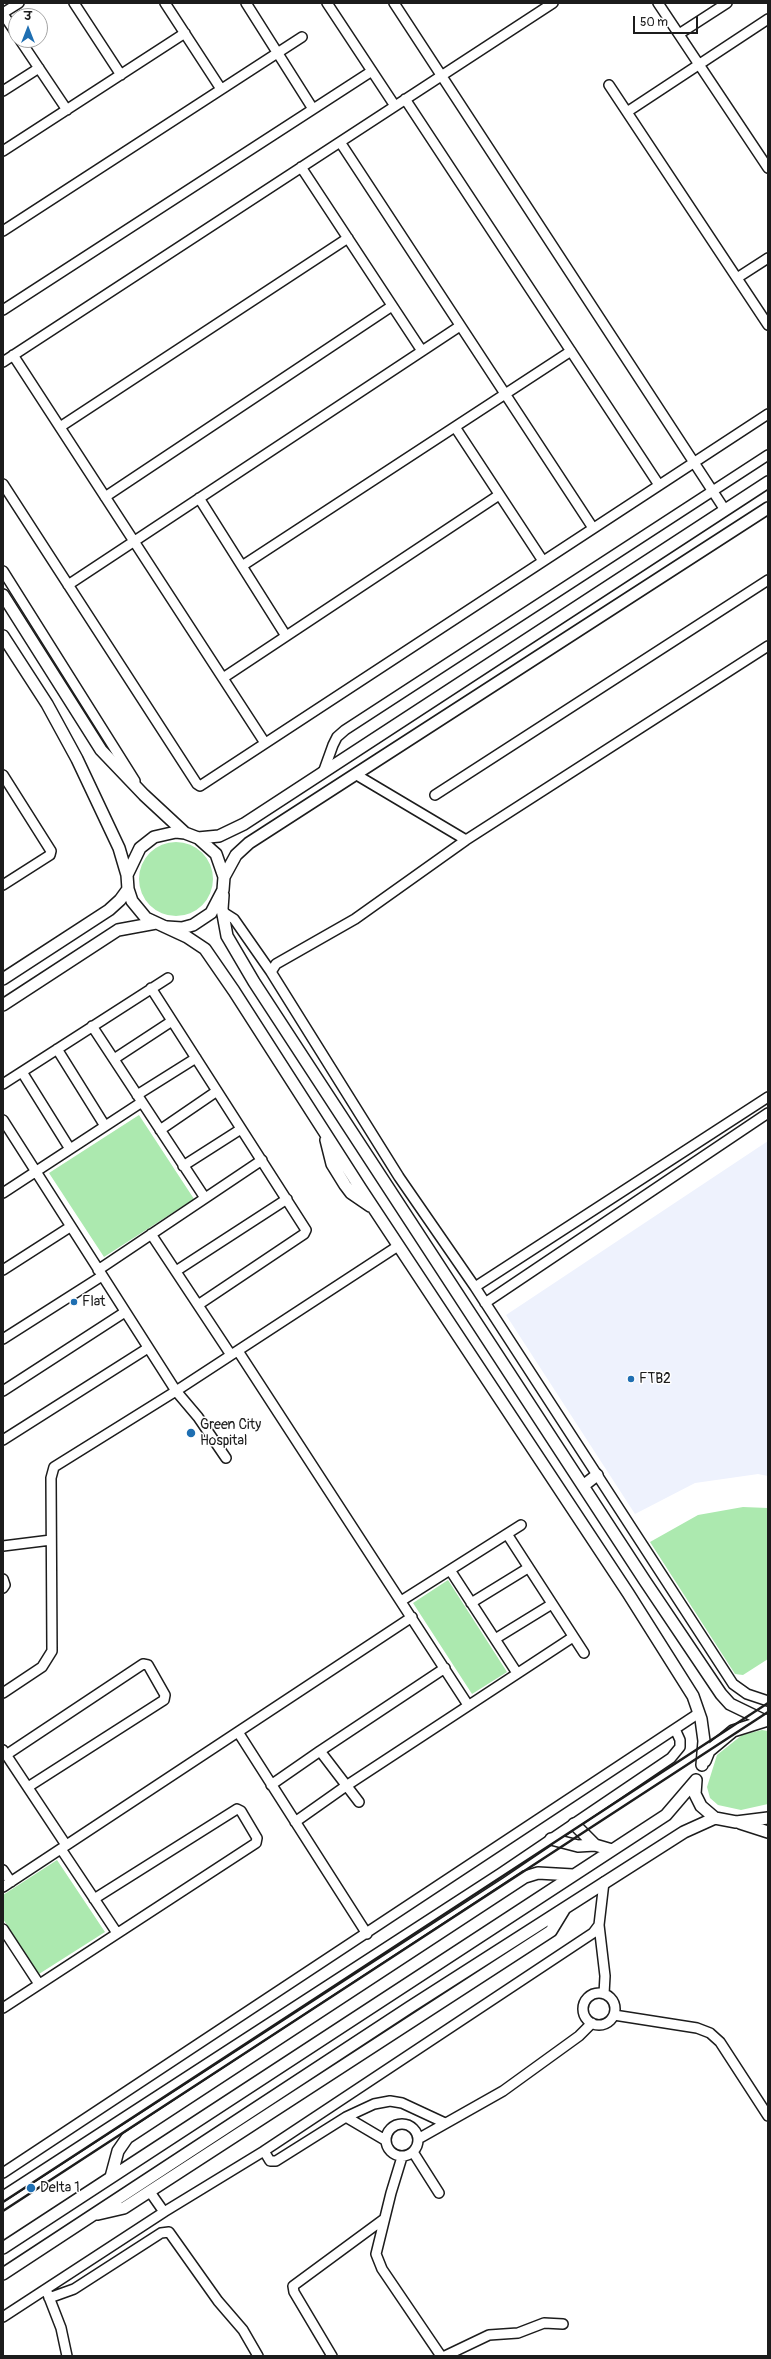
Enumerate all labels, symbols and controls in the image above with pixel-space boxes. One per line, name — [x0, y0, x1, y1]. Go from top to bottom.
north arrow — [8, 8, 48, 48]
scale bar — [635, 8, 700, 34]
text: उ — [24, 10, 32, 23]
text: 50 m — [640, 15, 668, 30]
place label: Flat — [82, 1294, 105, 1310]
marker: Flat — [69, 1297, 79, 1307]
place label: FTB2 — [639, 1371, 671, 1387]
marker: FTB2 — [626, 1374, 636, 1384]
place label: Green City Hospital — [200, 1417, 261, 1450]
marker: Green City Hospital — [185, 1427, 197, 1439]
place label: Delta 1 — [40, 2180, 80, 2196]
marker: Delta 1 — [25, 2182, 37, 2194]

